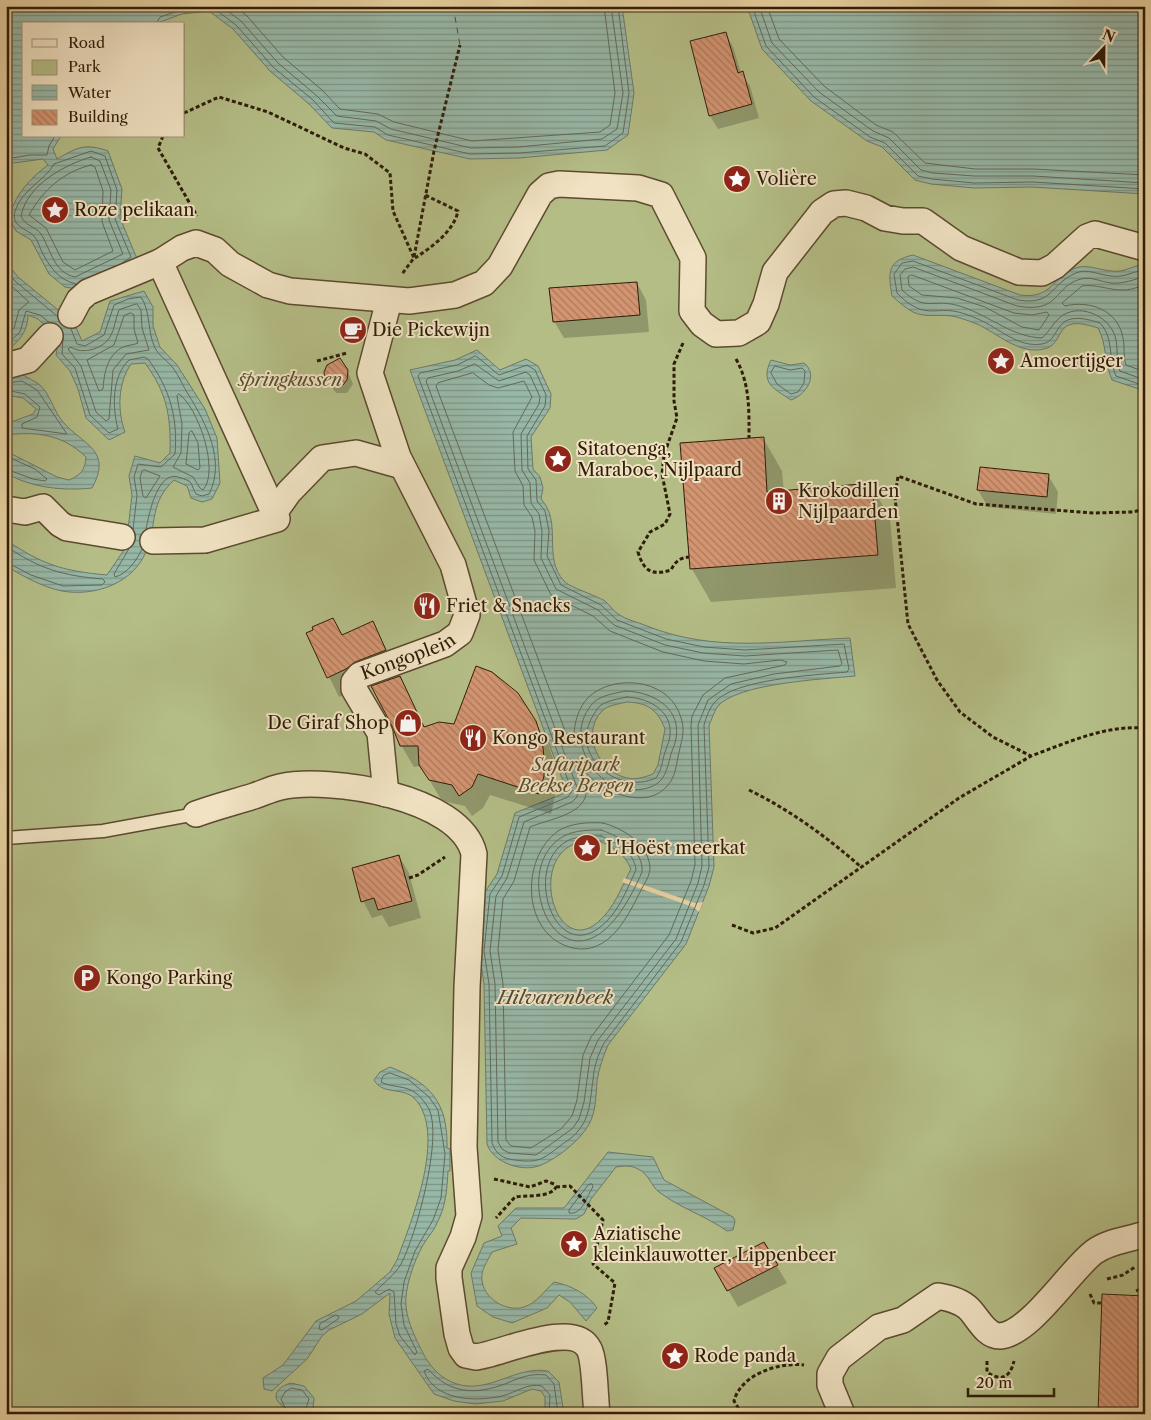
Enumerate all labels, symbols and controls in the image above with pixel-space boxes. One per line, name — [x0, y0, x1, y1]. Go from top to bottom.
legend — [22, 22, 185, 138]
north arrow — [1078, 22, 1128, 72]
text: N — [1100, 25, 1118, 47]
text: Road — [68, 33, 105, 52]
text: Park — [68, 57, 102, 76]
text: Water — [67, 83, 112, 102]
text: Building — [68, 107, 128, 126]
place icon: Volière — [722, 164, 752, 194]
place label: Volière — [755, 168, 817, 190]
place icon: Roze pelikaan — [40, 195, 70, 225]
place label: Roze pelikaan — [74, 199, 195, 221]
cafe icon: Die Pickewijn — [338, 315, 368, 345]
place label: Die Pickewijn — [372, 319, 490, 341]
place icon: Amoertijger — [986, 346, 1016, 376]
place label: Amoertijger — [1019, 350, 1123, 372]
park label: springkussen — [237, 369, 342, 391]
place label: Sitatoenga, Maraboe, Nijlpaard — [577, 438, 742, 481]
place icon: Sitatoenga, Maraboe, Nijlpaard — [543, 444, 573, 474]
place label: Krokodillen Nijlpaarden — [798, 480, 900, 523]
building icon: Krokodillen Nijlpaarden — [764, 486, 794, 516]
restaurant icon: Friet & Snacks — [412, 591, 442, 621]
place label: Friet & Snacks — [446, 595, 570, 617]
street label: Kongoplein — [358, 629, 460, 685]
shop icon: De Giraf Shop — [393, 708, 423, 738]
place label: De Giraf Shop — [267, 712, 389, 734]
restaurant icon: Kongo Restaurant — [458, 723, 488, 753]
place label: Kongo Restaurant — [492, 727, 646, 749]
park label: Safaripark Beekse Bergen — [516, 754, 634, 797]
place icon: L'Hoëst meerkat — [572, 833, 602, 863]
place label: L'Hoëst meerkat — [606, 837, 746, 859]
parking icon: Kongo Parking — [72, 963, 102, 993]
place label: Kongo Parking — [106, 967, 233, 989]
water label: Hilvarenbeek — [495, 986, 613, 1009]
place label: Aziatische kleinklauwotter, Lippenbeer — [592, 1223, 837, 1266]
place icon: Aziatische kleinklauwotter, Lippenbeer — [559, 1229, 589, 1259]
place icon: Rode panda — [660, 1341, 690, 1371]
place label: Rode panda — [694, 1345, 797, 1367]
scale bar — [968, 1365, 1055, 1397]
text: 20 m — [976, 1373, 1012, 1392]

